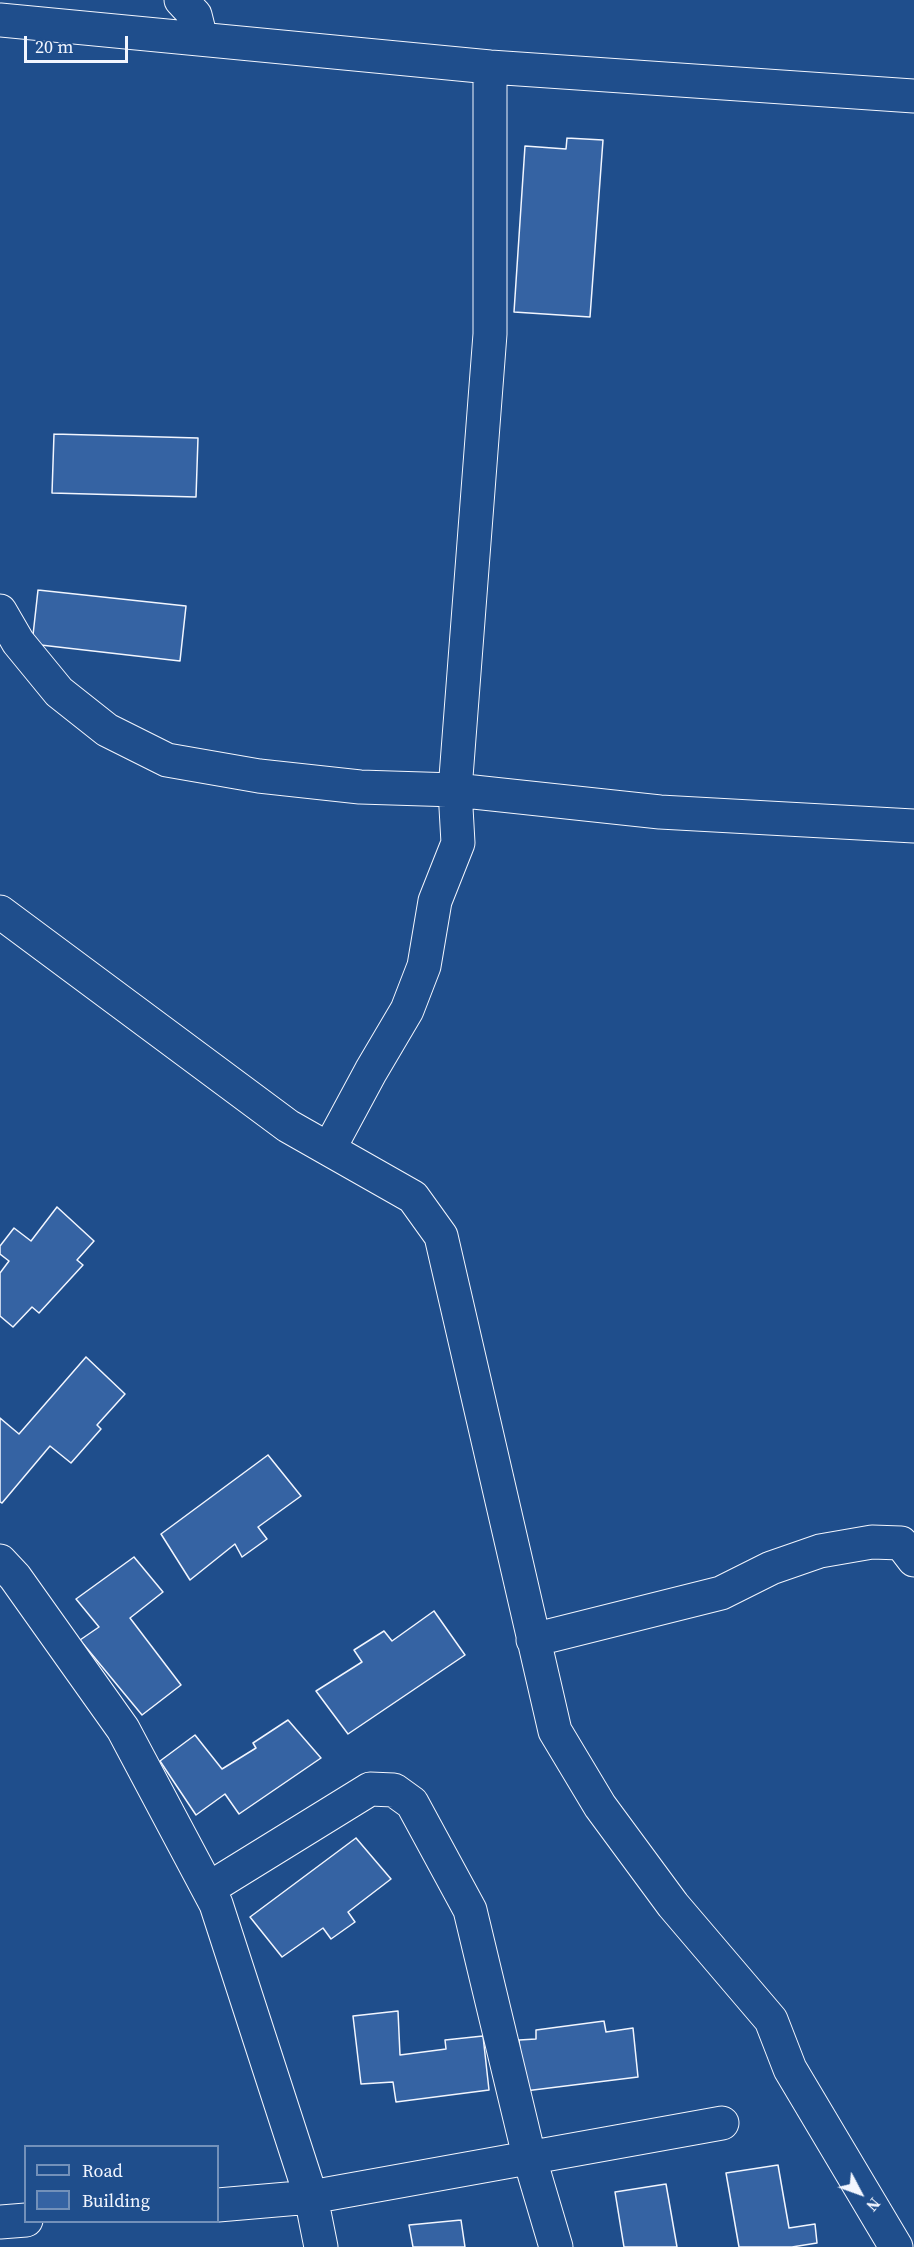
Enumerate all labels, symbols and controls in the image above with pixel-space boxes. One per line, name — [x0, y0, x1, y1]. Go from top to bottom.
scale bar — [27, 24, 130, 62]
text: 20 m — [35, 34, 73, 59]
legend — [24, 2145, 219, 2223]
text: Road — [82, 2158, 123, 2183]
north arrow — [830, 2163, 890, 2223]
text: Building — [82, 2188, 150, 2213]
text: N — [861, 2193, 886, 2216]

